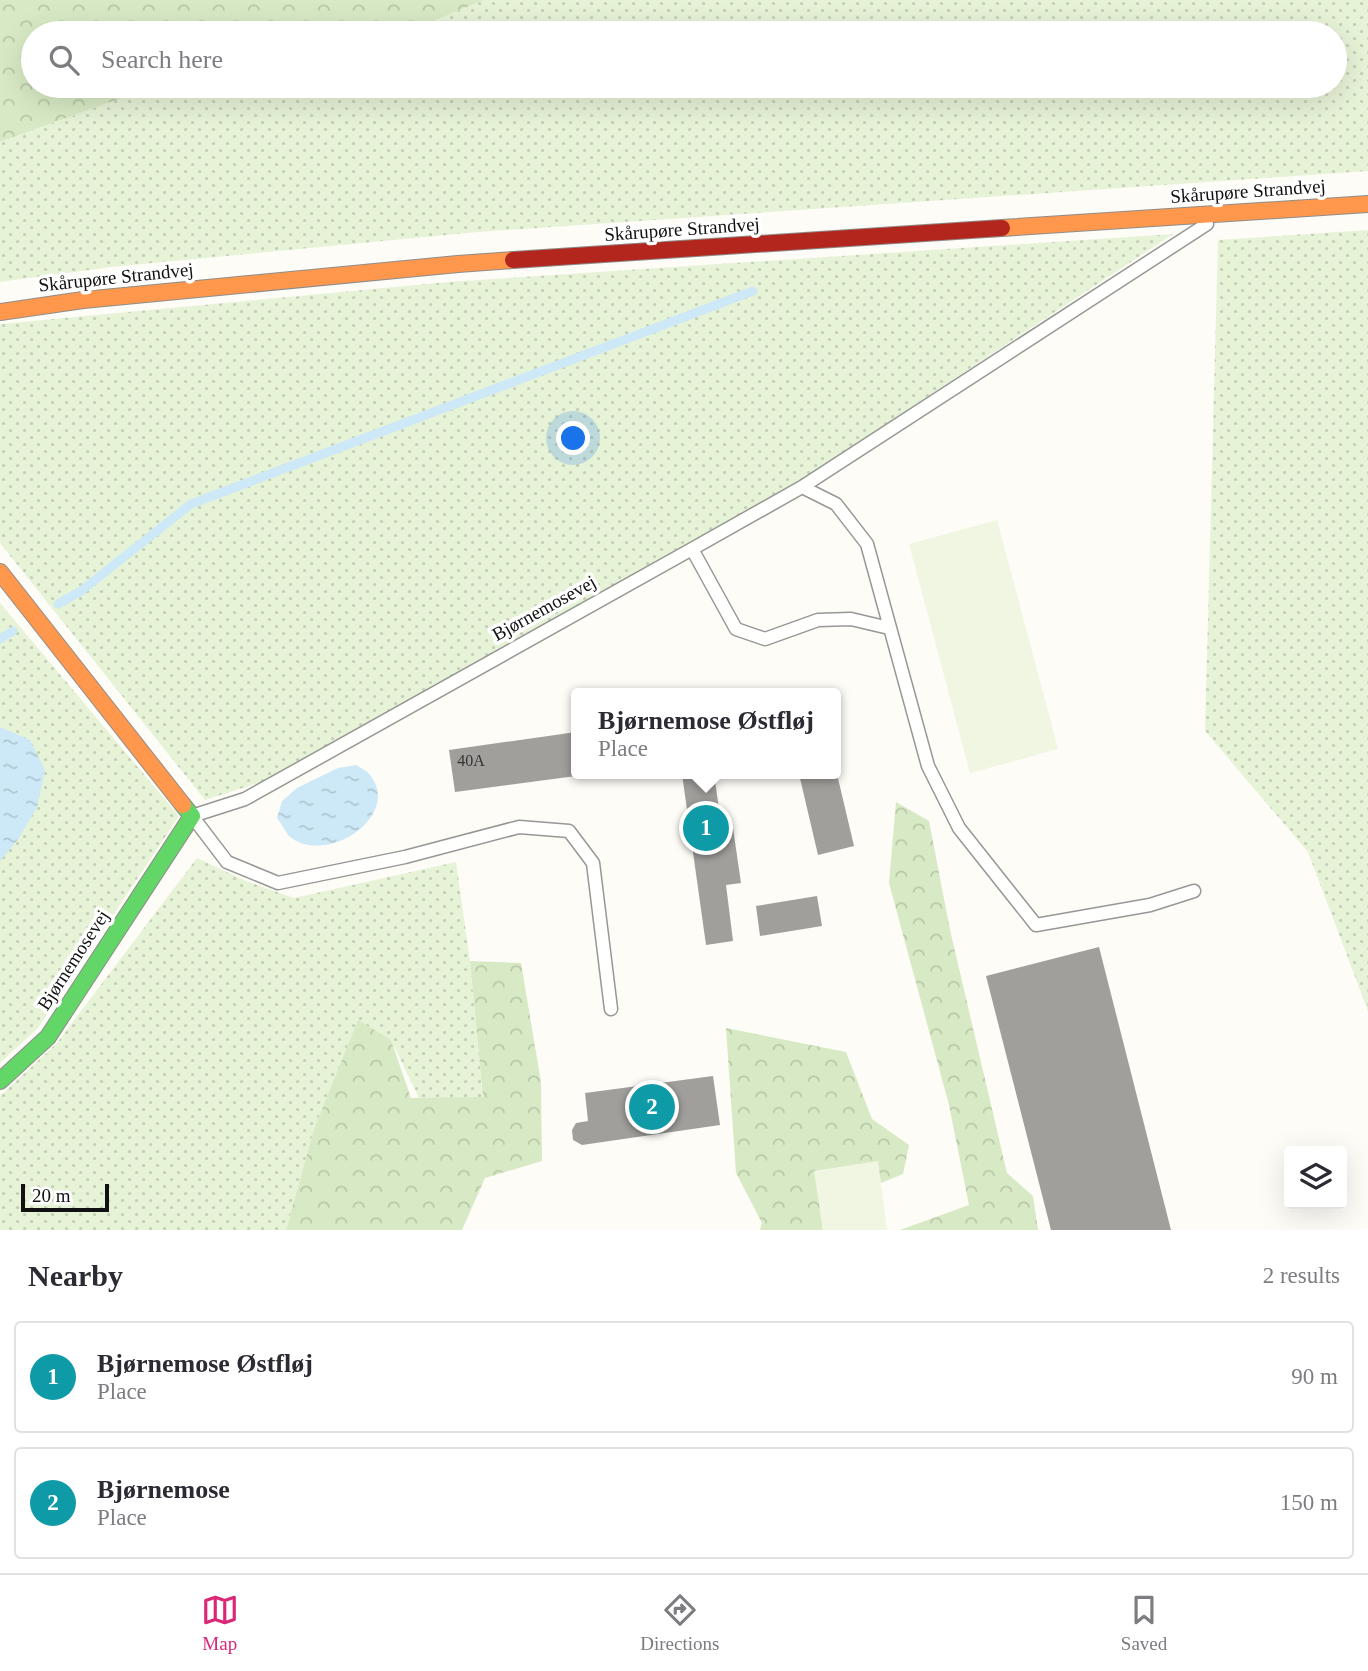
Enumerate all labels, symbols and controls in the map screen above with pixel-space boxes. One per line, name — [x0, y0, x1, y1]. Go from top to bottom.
search box — [21, 21, 1347, 98]
icon: search — [45, 41, 83, 79]
text: Search here — [101, 45, 223, 74]
street label: Skårupøre Strandvej — [1170, 175, 1326, 207]
street label: Skårupøre Strandvej — [604, 213, 760, 245]
street label: Skårupøre Strandvej — [38, 258, 194, 296]
your location — [556, 421, 590, 455]
street label: Bjørnemosevej — [489, 571, 599, 645]
popup — [571, 688, 841, 779]
text: Bjørnemose Østfløj — [598, 706, 814, 735]
text: Place — [598, 736, 648, 761]
house number: 40A — [457, 752, 485, 769]
pin: 1 — [683, 802, 729, 854]
street label: Bjørnemosevej — [33, 906, 113, 1014]
pin: 2 — [629, 1081, 675, 1133]
map controls — [1284, 1146, 1347, 1209]
button: layers — [1284, 1146, 1347, 1209]
scale bar — [21, 1181, 108, 1213]
text: 20 m — [32, 1185, 71, 1206]
text: Nearby — [28, 1259, 123, 1292]
text: 2 results — [1263, 1263, 1340, 1288]
text: Bjørnemose Østfløj — [97, 1349, 313, 1378]
text: 1 — [47, 1364, 59, 1389]
text: 90 m — [1291, 1364, 1338, 1389]
text: Place — [97, 1379, 147, 1404]
text: Bjørnemose — [97, 1475, 230, 1504]
text: 2 — [47, 1490, 59, 1515]
text: 150 m — [1280, 1490, 1338, 1515]
text: Place — [97, 1505, 147, 1530]
tab: Map — [201, 1591, 239, 1655]
tab: Directions — [640, 1591, 719, 1655]
tab: Saved — [1121, 1591, 1167, 1655]

